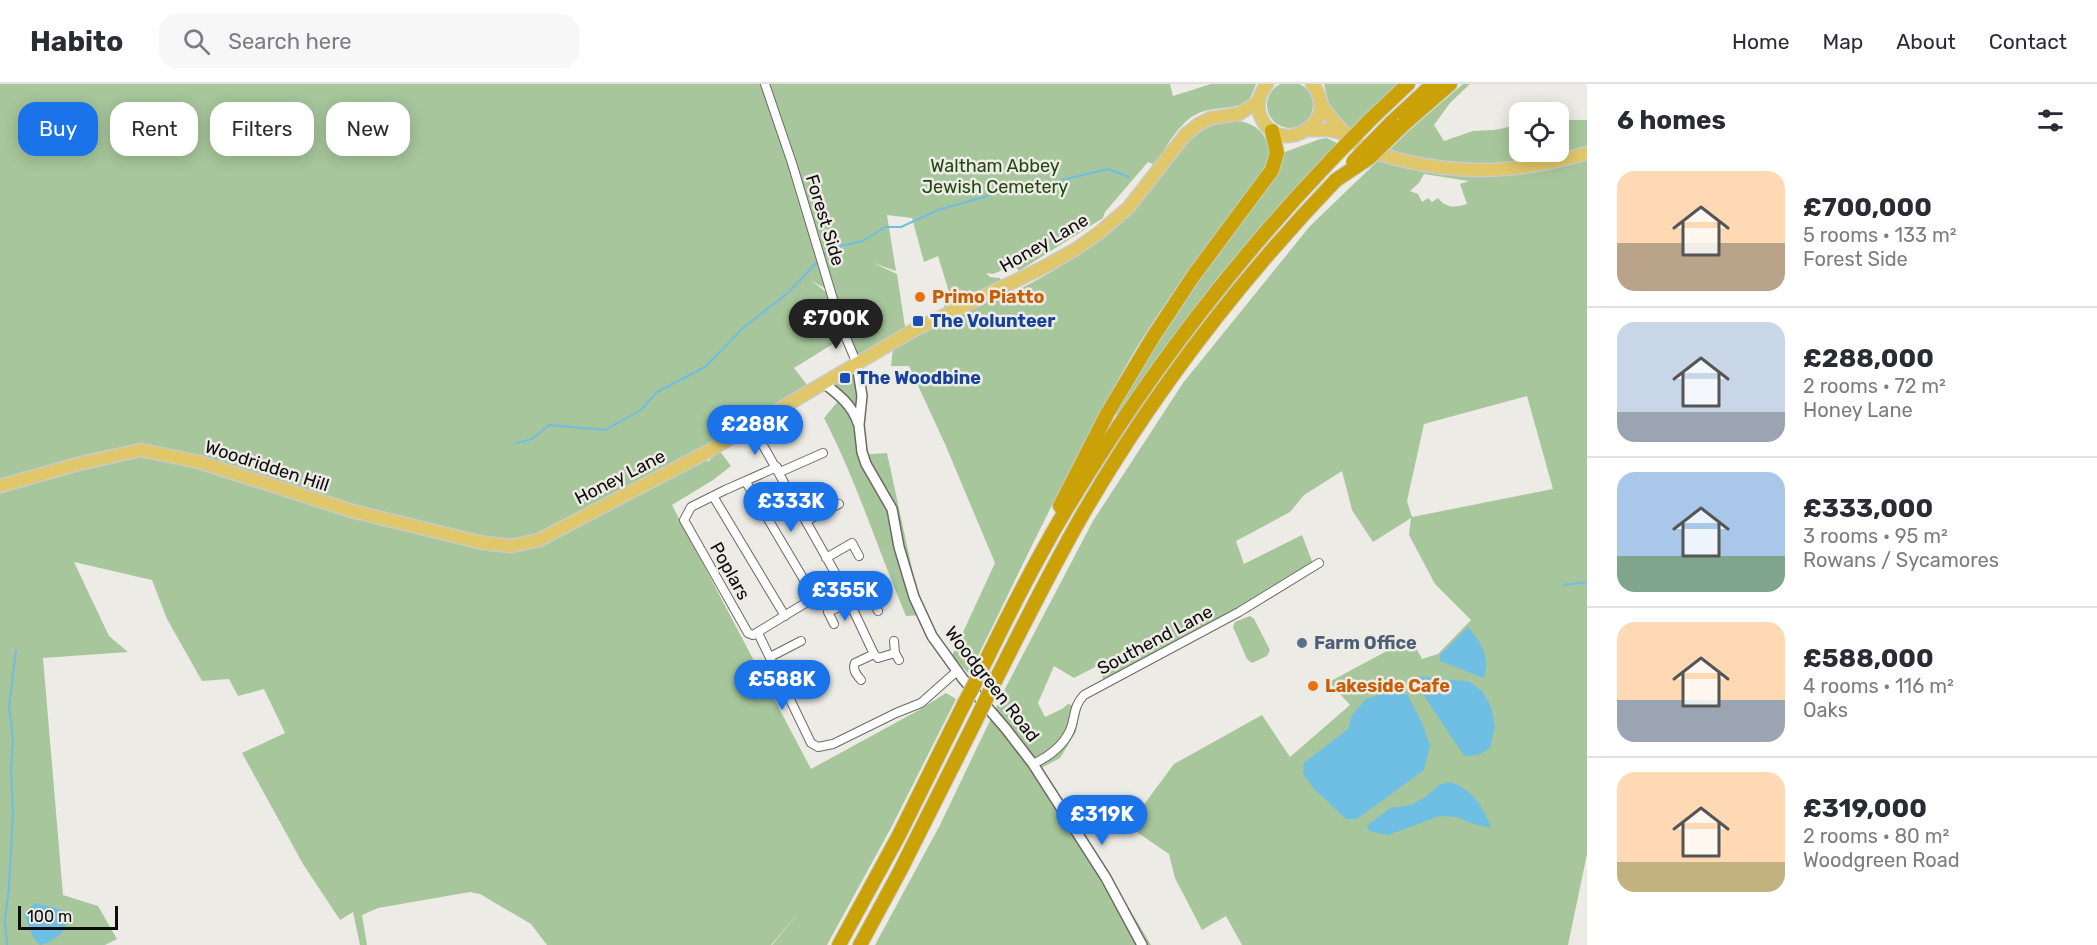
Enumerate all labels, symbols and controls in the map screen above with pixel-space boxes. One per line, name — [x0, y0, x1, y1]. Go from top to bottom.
search box — [159, 14, 579, 68]
text: Habito — [30, 25, 123, 58]
icon: search — [180, 25, 213, 58]
text: Search here — [228, 28, 352, 55]
text: Home — [1732, 29, 1789, 54]
text: Map — [1822, 29, 1863, 54]
text: About — [1896, 29, 1956, 54]
text: Contact — [1989, 29, 2067, 54]
chip: Buy — [18, 102, 98, 156]
chip: Rent — [110, 102, 198, 156]
chip: Filters — [210, 102, 314, 156]
chip: New — [326, 102, 410, 156]
map controls — [1509, 102, 1569, 162]
button: locate — [1509, 102, 1569, 162]
icon: filters — [2034, 104, 2067, 137]
text: 6 homes — [1617, 105, 1726, 136]
park label: Waltham Abbey Jewish Cemetery — [922, 155, 1068, 198]
street label: Forest Side — [801, 172, 849, 268]
text: £700,000 — [1803, 192, 1932, 223]
icon: home — [1665, 195, 1737, 267]
street label: Honey Lane — [996, 209, 1092, 277]
text: 5 rooms · 133 m² — [1803, 223, 1957, 247]
text: Forest Side — [1803, 247, 1908, 271]
place label: Primo Piatto — [932, 286, 1044, 308]
marker: Primo Piatto — [913, 290, 927, 304]
pin: £700K — [794, 299, 878, 350]
text: £700K — [803, 306, 869, 330]
place label: The Volunteer — [930, 310, 1055, 332]
marker: The Volunteer — [911, 314, 925, 328]
text: £288,000 — [1803, 343, 1934, 374]
icon: home — [1665, 346, 1737, 418]
place label: The Woodbine — [857, 367, 981, 389]
marker: The Woodbine — [838, 371, 852, 385]
text: 2 rooms · 72 m² — [1803, 374, 1946, 398]
text: Honey Lane — [1803, 398, 1913, 422]
pin: £288K — [713, 405, 797, 456]
text: £288K — [721, 412, 789, 436]
street label: Woodridden Hill — [202, 436, 332, 496]
street label: Honey Lane — [571, 445, 669, 509]
pin: £333K — [749, 482, 833, 533]
text: £333K — [757, 489, 825, 513]
text: £333,000 — [1803, 493, 1933, 524]
icon: home — [1665, 496, 1737, 568]
text: 3 rooms · 95 m² — [1803, 524, 1948, 548]
street label: Poplars — [705, 538, 755, 604]
text: Rowans / Sycamores — [1803, 548, 1999, 572]
pin: £355K — [803, 571, 887, 622]
text: £355K — [812, 578, 878, 602]
street label: Southend Lane — [1094, 600, 1216, 680]
street label: Woodgreen Road — [940, 622, 1044, 746]
place label: Farm Office — [1314, 632, 1417, 654]
marker: Farm Office — [1295, 636, 1309, 650]
text: £588,000 — [1803, 643, 1934, 674]
icon: home — [1665, 646, 1737, 718]
pin: £588K — [740, 660, 824, 711]
text: £588K — [748, 667, 816, 691]
text: 4 rooms · 116 m² — [1803, 674, 1954, 698]
place label: Lakeside Cafe — [1325, 675, 1450, 697]
marker: Lakeside Cafe — [1306, 679, 1320, 693]
text: Oaks — [1803, 698, 1848, 722]
text: £319,000 — [1803, 793, 1927, 824]
pin: £319K — [1060, 795, 1144, 846]
icon: home — [1665, 796, 1737, 868]
text: £319K — [1070, 802, 1134, 826]
text: 2 rooms · 80 m² — [1803, 824, 1949, 848]
text: Woodgreen Road — [1803, 848, 1960, 872]
scale bar — [18, 903, 118, 930]
text: 100 m — [27, 907, 72, 926]

